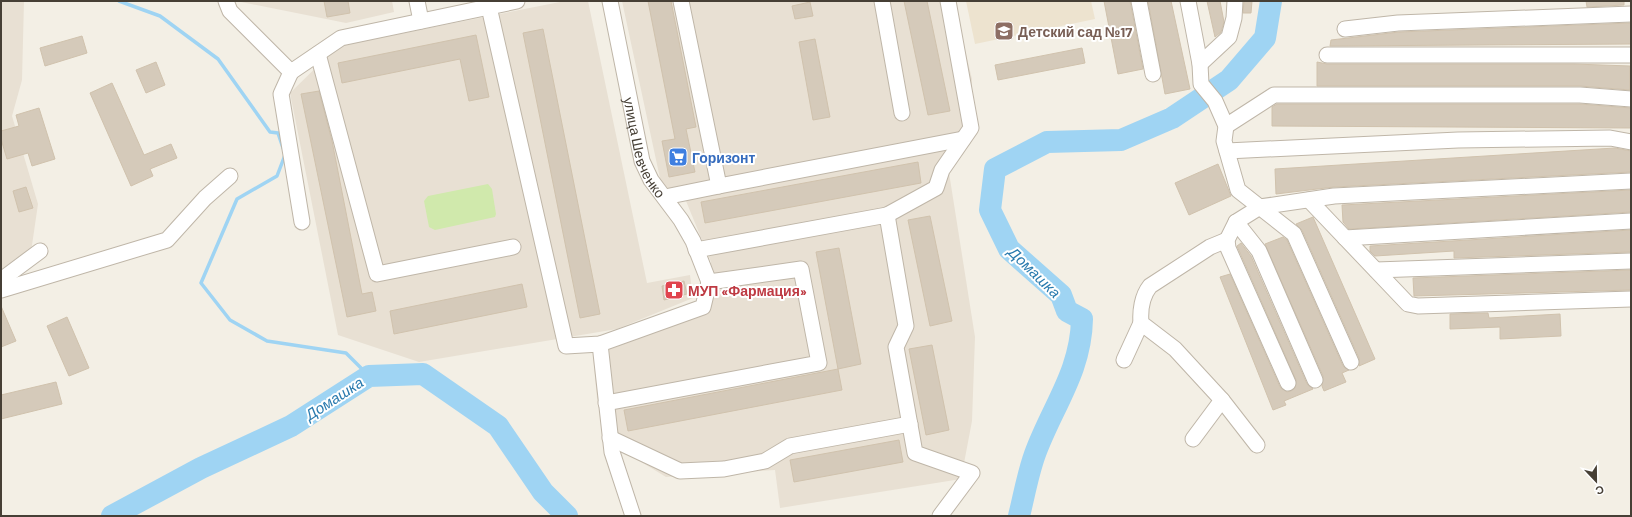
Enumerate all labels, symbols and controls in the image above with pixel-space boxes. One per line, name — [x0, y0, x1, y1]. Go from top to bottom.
school or university icon: Детский сад №17 — [993, 20, 1015, 42]
place label: Детский сад №17 — [1018, 23, 1132, 40]
street label: улица Шевченко — [621, 96, 670, 201]
supermarket icon: Горизонт — [667, 146, 689, 168]
place label: Горизонт — [692, 149, 756, 166]
water label: Домашка — [1004, 241, 1065, 301]
pharmacy icon: МУП «Фармация» — [663, 279, 685, 301]
place label: МУП «Фармация» — [688, 282, 807, 299]
water label: Домашка — [300, 373, 366, 424]
north arrow — [1576, 461, 1616, 501]
text: С — [1594, 483, 1606, 498]

